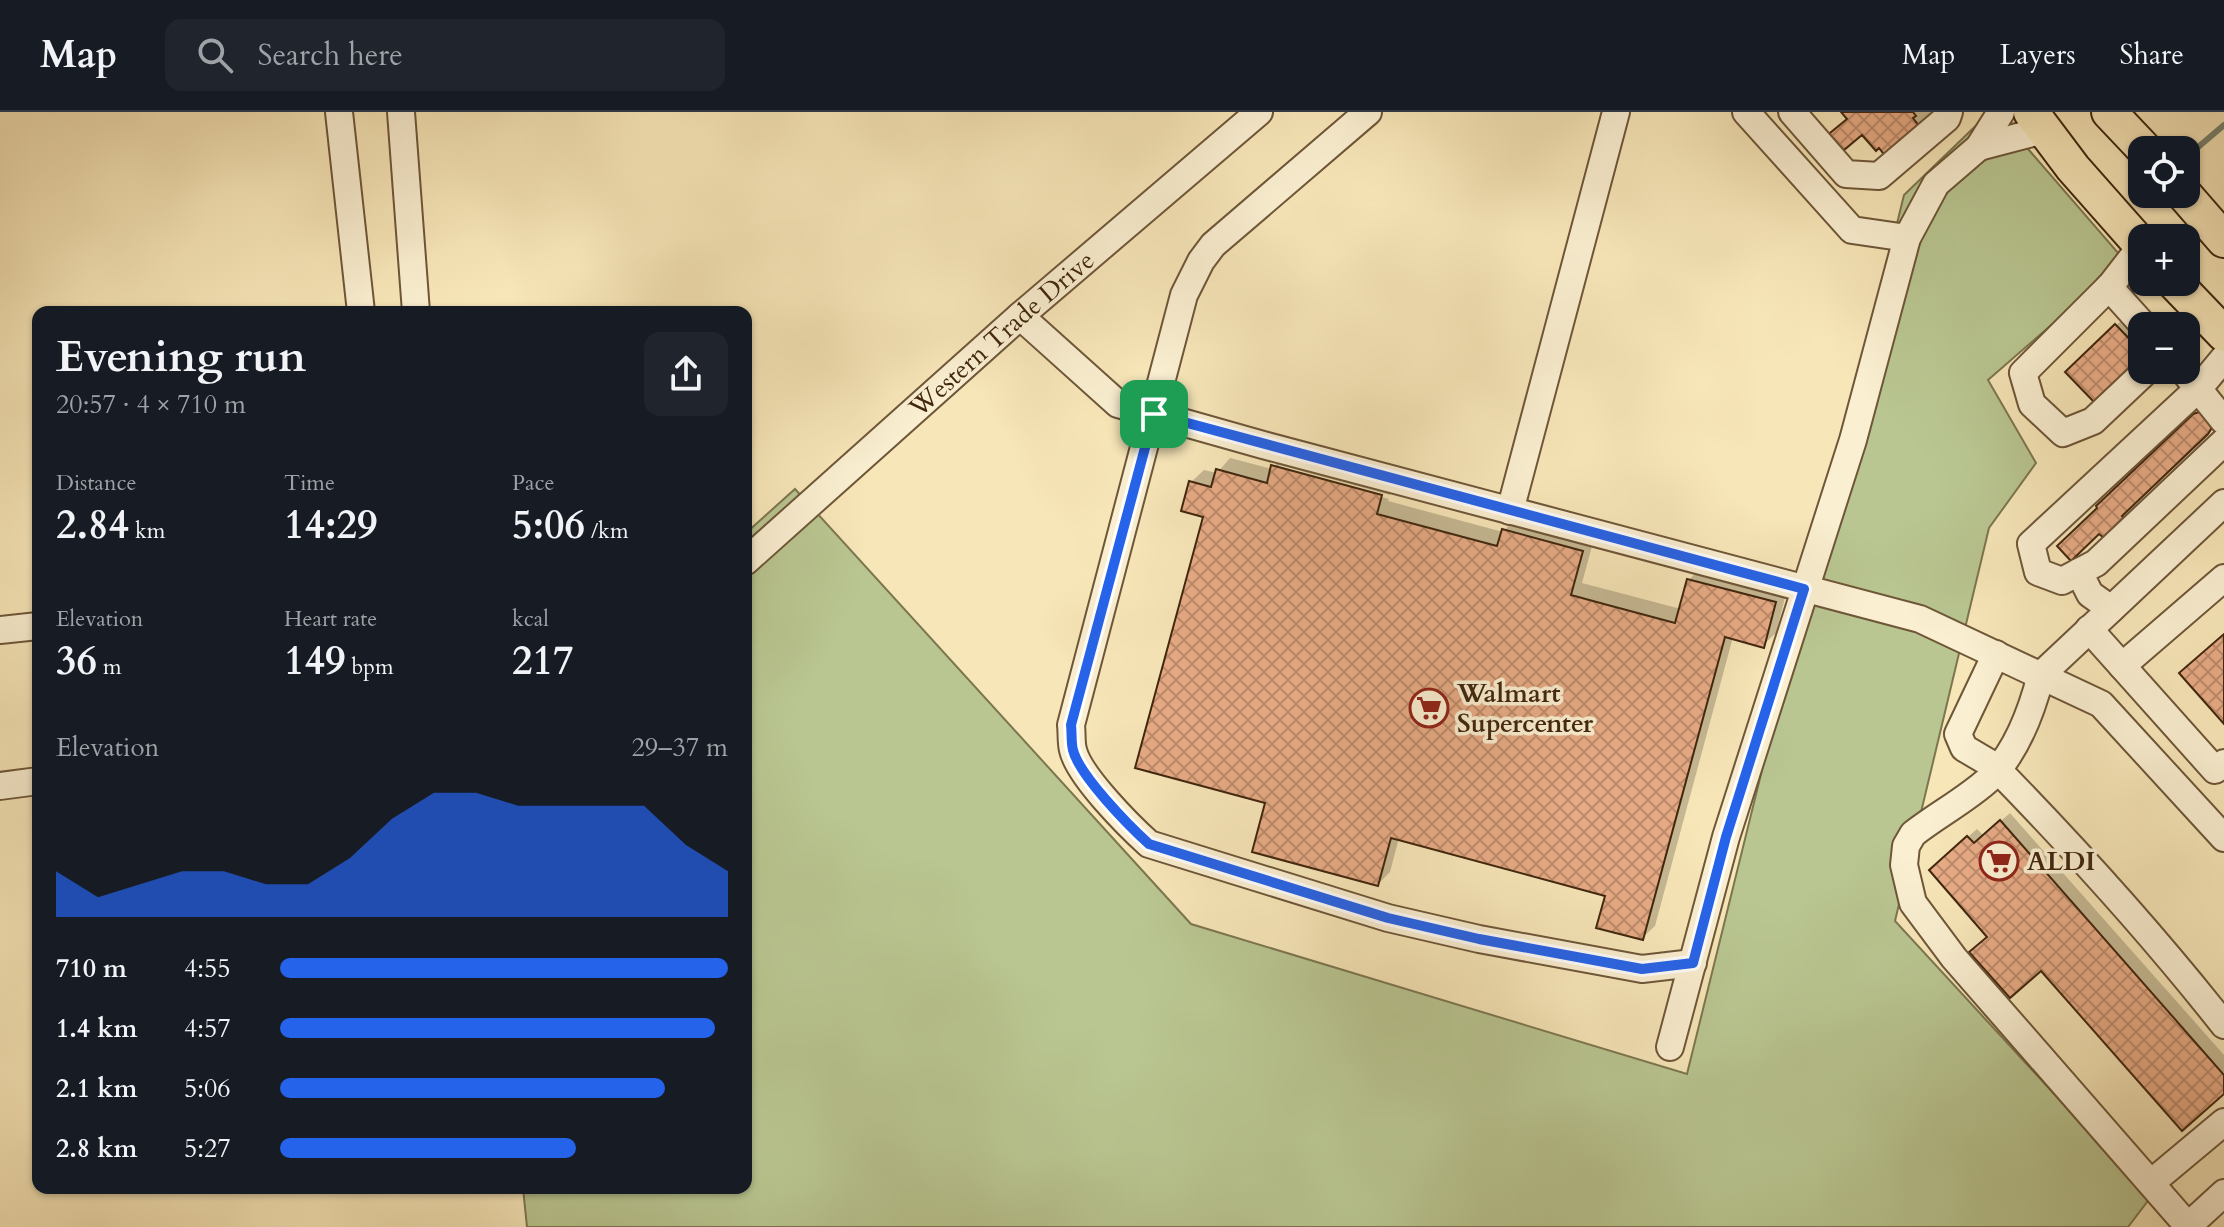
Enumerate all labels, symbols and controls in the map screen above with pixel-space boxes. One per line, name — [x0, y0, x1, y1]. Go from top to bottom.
search box — [165, 19, 725, 91]
text: Map — [40, 29, 117, 81]
icon: search — [193, 33, 237, 77]
text: Search here — [257, 35, 403, 76]
text: Map — [1902, 36, 1955, 74]
text: Layers — [1999, 36, 2076, 74]
text: Share — [2120, 36, 2184, 74]
map controls — [2128, 136, 2200, 384]
button: locate — [2128, 136, 2200, 208]
button: + — [2128, 224, 2200, 296]
street label: Western Trade Drive — [901, 243, 1102, 426]
button: − — [2128, 312, 2200, 384]
text: Evening run — [56, 327, 306, 387]
button: share — [644, 332, 728, 416]
pin — [1120, 380, 1188, 448]
text: 20:57 · 4 × 710 m — [56, 387, 246, 422]
icon: arrive — [1132, 392, 1176, 436]
text: Distance — [56, 468, 136, 498]
text: Time — [284, 468, 335, 498]
text: Pace — [512, 468, 555, 498]
text: 2.84 — [56, 498, 129, 553]
text: 14:29 — [284, 498, 378, 553]
text: 5:06 — [512, 498, 585, 553]
text: km — [129, 516, 165, 546]
text: /km — [585, 516, 629, 546]
text: Elevation — [56, 604, 143, 634]
text: Heart rate — [284, 604, 377, 634]
text: kcal — [512, 604, 549, 634]
text: 36 — [56, 634, 97, 689]
text: 149 — [284, 634, 345, 689]
text: 217 — [512, 634, 573, 689]
text: m — [97, 652, 122, 682]
text: bpm — [345, 652, 394, 682]
place label: Walmart Supercenter — [1456, 676, 1594, 741]
supermarket icon: Walmart Supercenter — [1408, 687, 1450, 729]
text: Elevation — [56, 730, 159, 765]
text: 29–37 m — [631, 730, 728, 765]
supermarket icon: ALDI — [1978, 840, 2020, 882]
place label: ALDI — [2027, 844, 2095, 879]
text: 710 m — [56, 951, 127, 986]
text: 4:55 — [184, 951, 231, 986]
text: 1.4 km — [56, 1011, 137, 1046]
text: 4:57 — [184, 1011, 231, 1046]
text: 2.1 km — [56, 1071, 137, 1106]
text: 5:06 — [184, 1071, 231, 1106]
text: 2.8 km — [56, 1131, 137, 1166]
text: 5:27 — [184, 1131, 231, 1166]

